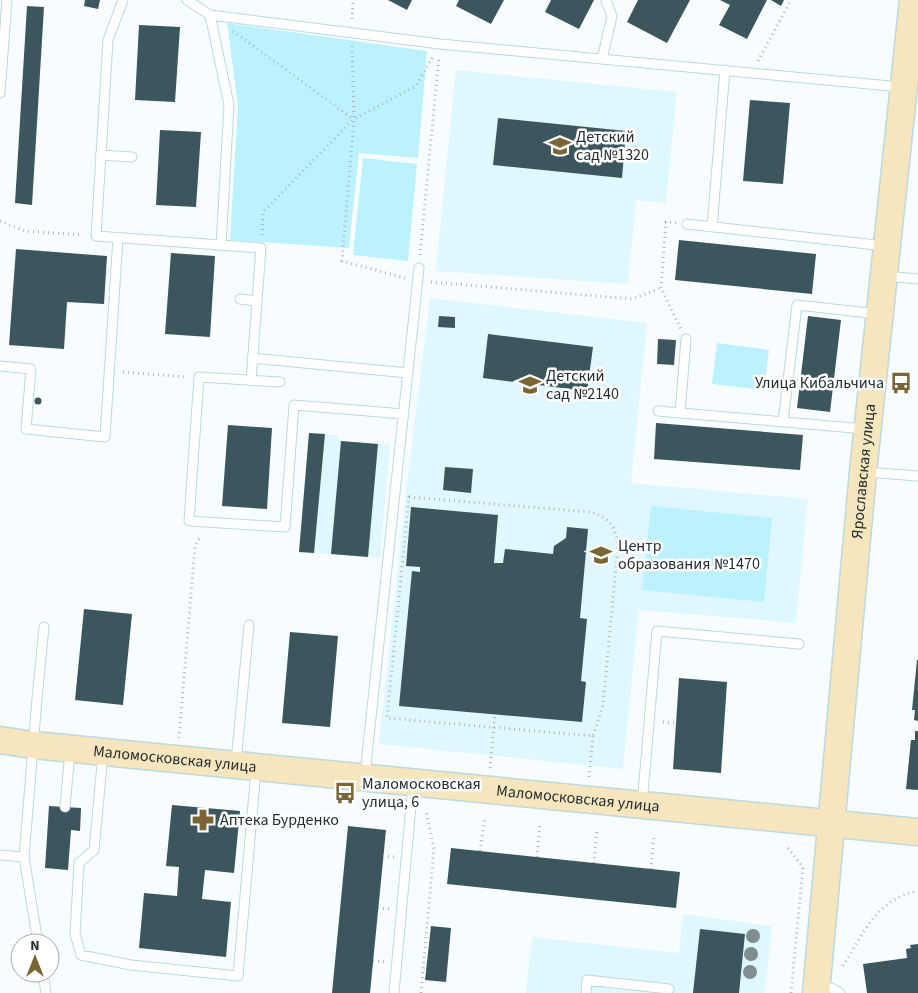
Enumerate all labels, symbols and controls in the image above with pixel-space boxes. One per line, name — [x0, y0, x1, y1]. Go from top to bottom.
place label: Детский сад №1320 — [576, 126, 649, 166]
school or university icon: Детский сад №1320 — [547, 133, 573, 159]
place label: Детский сад №2140 — [546, 365, 619, 405]
bus stop icon: Улица Кибальчича — [888, 370, 914, 396]
school or university icon: Детский сад №2140 — [517, 372, 543, 398]
place label: Улица Кибальчича — [755, 372, 884, 394]
street label: Ярославская улица — [846, 402, 881, 540]
place label: Центр образования №1470 — [618, 535, 760, 575]
school or university icon: Центр образования №1470 — [588, 542, 614, 568]
street label: Маломосковская улица — [92, 740, 258, 778]
place label: Маломосковская улица, 6 — [362, 773, 481, 813]
bus stop icon: Маломосковская улица, 6 — [332, 780, 358, 806]
street label: Маломосковская улица — [495, 780, 661, 818]
pharmacy icon: Аптека Бурденко — [190, 807, 216, 833]
place label: Аптека Бурденко — [220, 809, 339, 831]
north arrow — [10, 933, 60, 983]
text: N — [30, 936, 40, 956]

